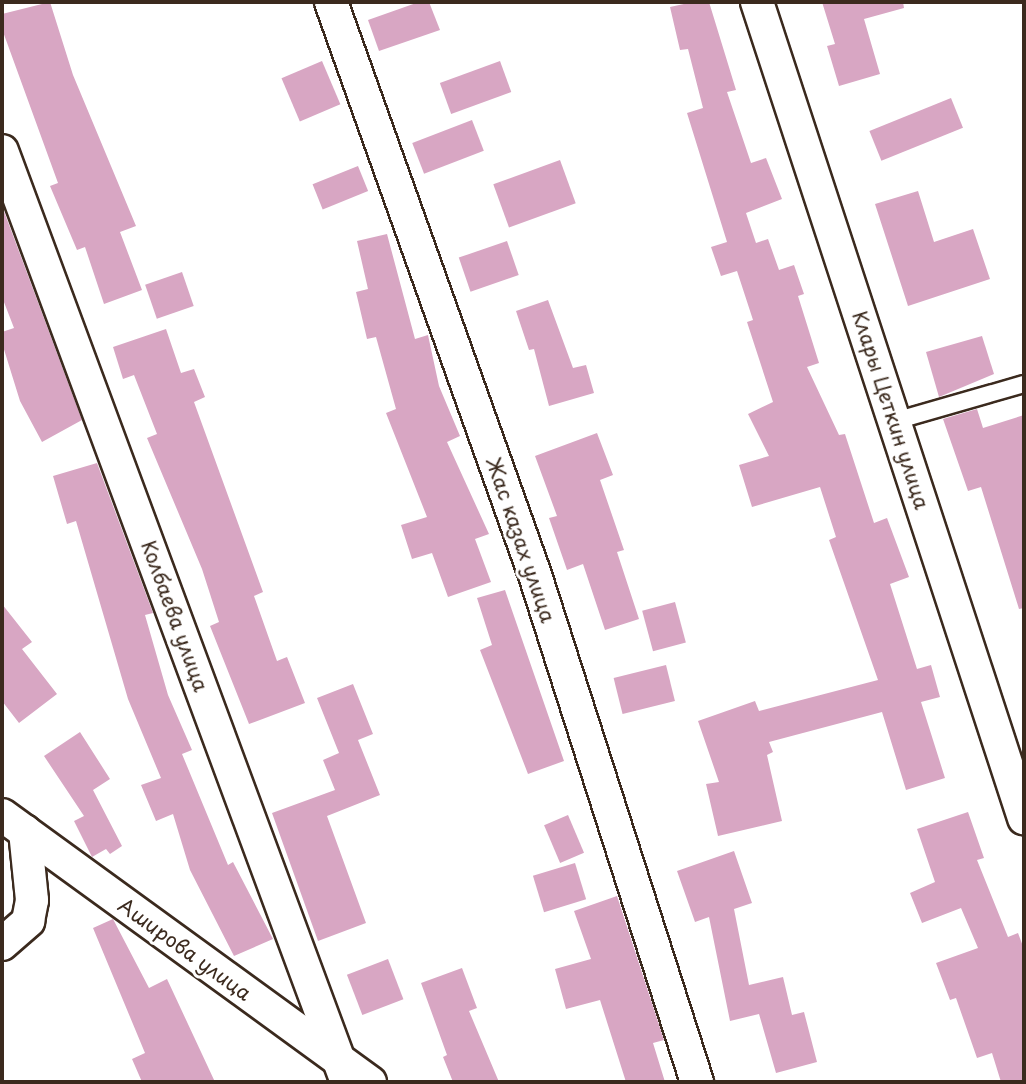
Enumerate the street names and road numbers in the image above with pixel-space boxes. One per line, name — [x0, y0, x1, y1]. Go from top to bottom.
street label: Клары Цеткин улица — [848, 308, 934, 512]
street label: Жас казах улица — [482, 455, 560, 625]
street label: Колбаева улица — [137, 537, 213, 695]
street label: Аширова улица — [113, 892, 257, 1006]

